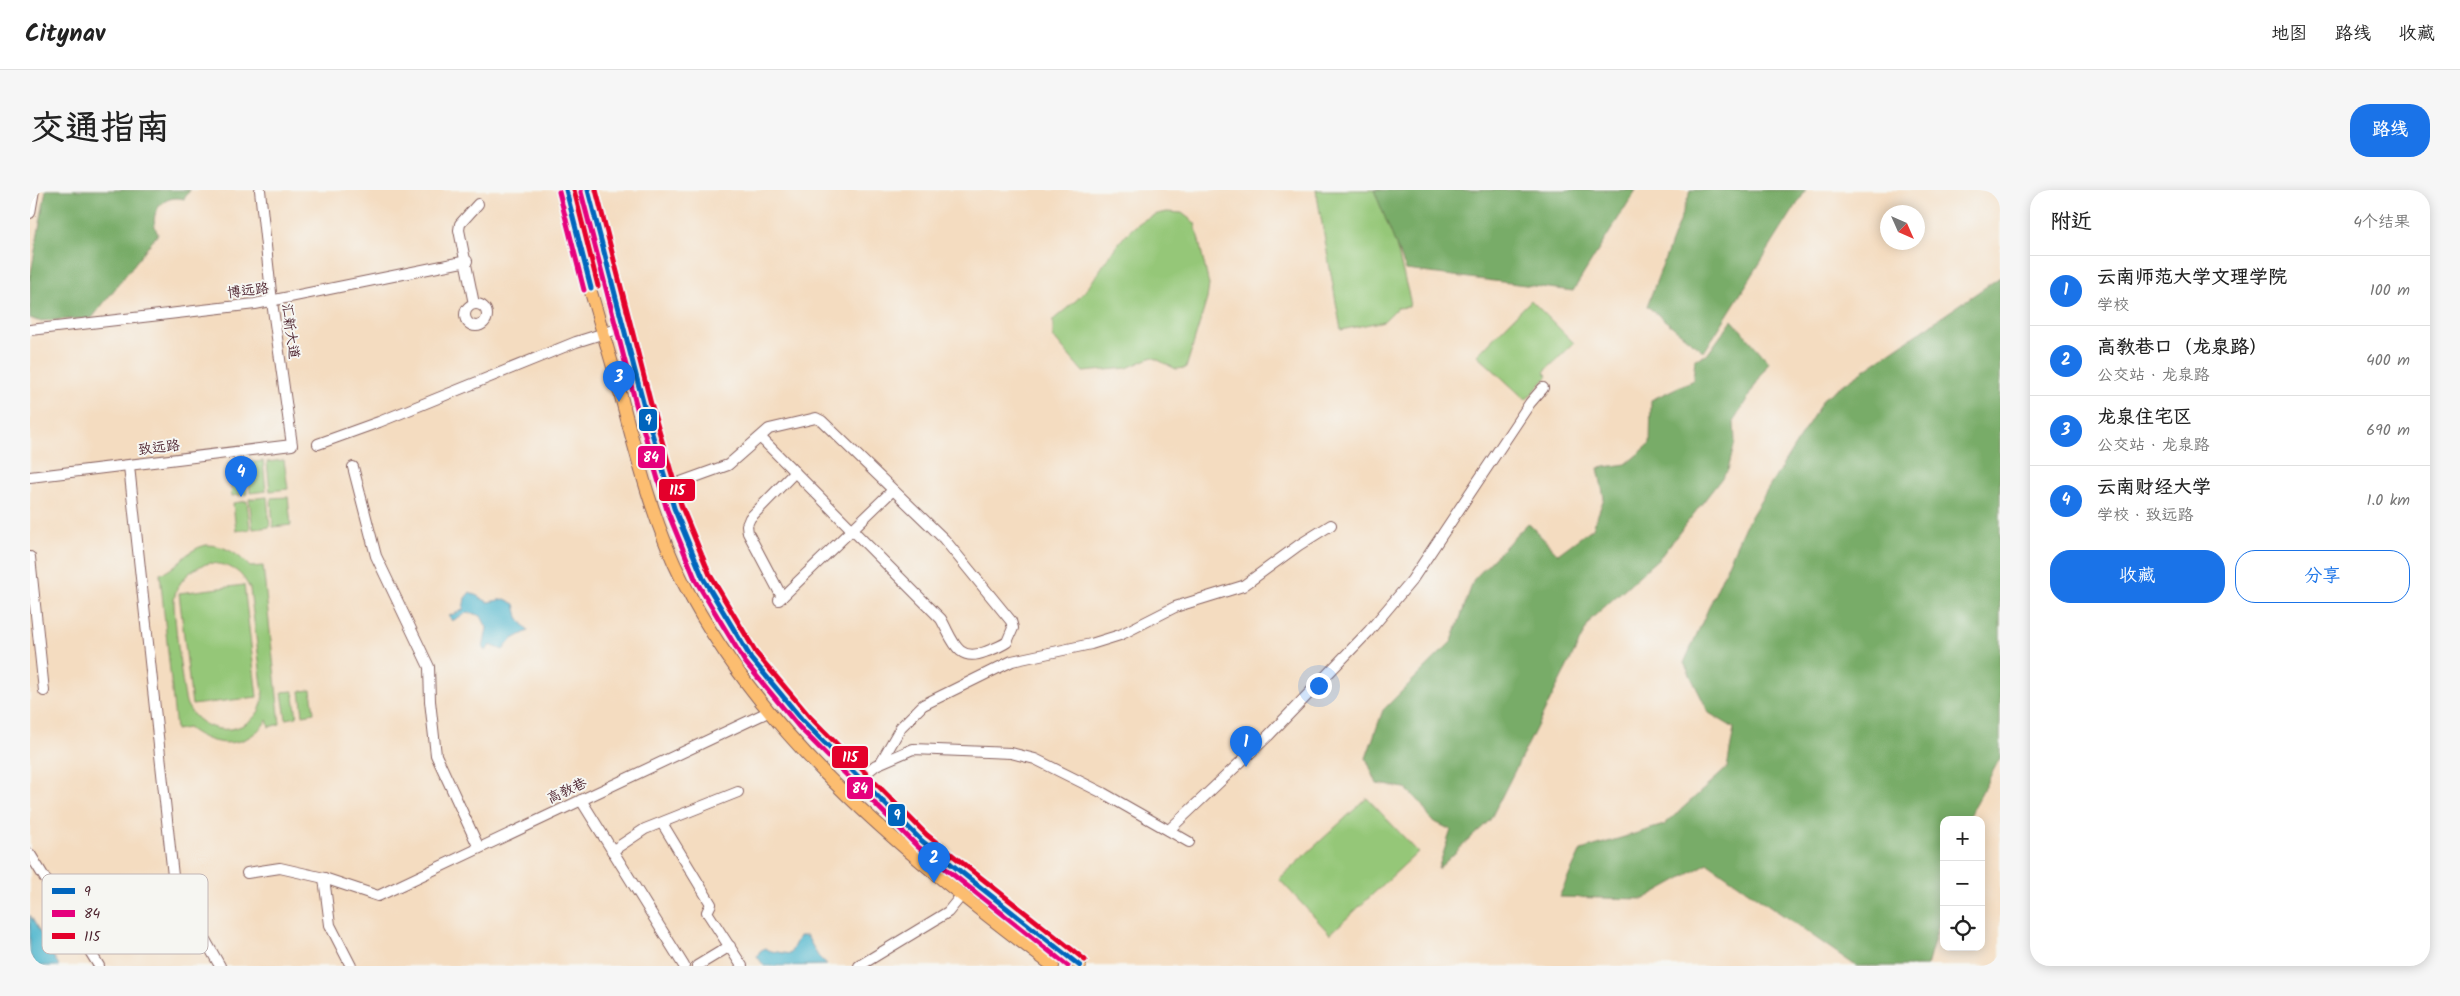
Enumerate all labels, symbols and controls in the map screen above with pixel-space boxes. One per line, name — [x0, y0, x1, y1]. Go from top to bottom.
text: Citynav — [25, 15, 105, 54]
text: 地图 — [2271, 20, 2307, 49]
text: 路线 — [2335, 20, 2371, 49]
text: 收藏 — [2399, 20, 2435, 49]
text: 交通指南 — [30, 102, 170, 158]
button: 路线 — [2350, 104, 2430, 157]
north arrow — [1880, 205, 1925, 250]
text: 附近 — [2050, 206, 2092, 239]
text: 4个结果 — [2353, 210, 2410, 235]
text: 云南师范大学文理学院 — [2097, 263, 2287, 293]
street label: 博远路 — [226, 278, 270, 304]
text: 1 — [2064, 278, 2068, 303]
text: 100 m — [2370, 278, 2410, 303]
text: 学校 — [2097, 293, 2129, 318]
street label: 汇新大道 — [275, 302, 305, 360]
text: 高教巷口（龙泉路） — [2097, 333, 2268, 363]
text: 2 — [2061, 348, 2071, 373]
text: 400 m — [2366, 348, 2410, 373]
pin: 3 — [603, 361, 635, 402]
text: 公交站 · 龙泉路 — [2097, 363, 2210, 388]
text: 龙泉住宅区 — [2097, 403, 2192, 433]
line badge: 9 — [638, 408, 658, 432]
text: 9 — [644, 410, 652, 432]
text: 3 — [2062, 418, 2070, 443]
text: 690 m — [2366, 418, 2410, 443]
text: 公交站 · 龙泉路 — [2097, 433, 2210, 458]
street label: 致远路 — [137, 435, 181, 461]
line badge: 84 — [637, 445, 666, 469]
text: 84 — [643, 447, 659, 469]
pin: 4 — [225, 456, 257, 497]
text: 云南财经大学 — [2097, 473, 2211, 503]
line badge: 115 — [658, 478, 696, 502]
text: 115 — [669, 480, 687, 502]
text: 4 — [2062, 488, 2070, 513]
text: 1.0 km — [2367, 488, 2410, 513]
text: 学校 · 致远路 — [2097, 503, 2194, 528]
button: 收藏 — [2050, 550, 2225, 603]
button: 分享 — [2235, 550, 2410, 603]
your location — [1306, 673, 1332, 699]
pin: 1 — [1230, 726, 1262, 767]
line badge: 115 — [831, 745, 869, 769]
text: 115 — [842, 747, 860, 769]
street label: 高教巷 — [543, 772, 592, 810]
line badge: 84 — [846, 776, 874, 800]
text: 84 — [852, 778, 868, 800]
line badge: 9 — [887, 803, 906, 827]
text: 9 — [893, 805, 901, 827]
map controls — [1940, 816, 1985, 951]
button: + — [1940, 816, 1985, 861]
pin: 2 — [918, 842, 950, 883]
button: − — [1940, 861, 1985, 906]
legend — [42, 874, 208, 954]
text: 9 — [84, 881, 91, 903]
text: 84 — [84, 903, 100, 925]
button: locate — [1940, 906, 1985, 951]
text: 115 — [84, 926, 102, 948]

